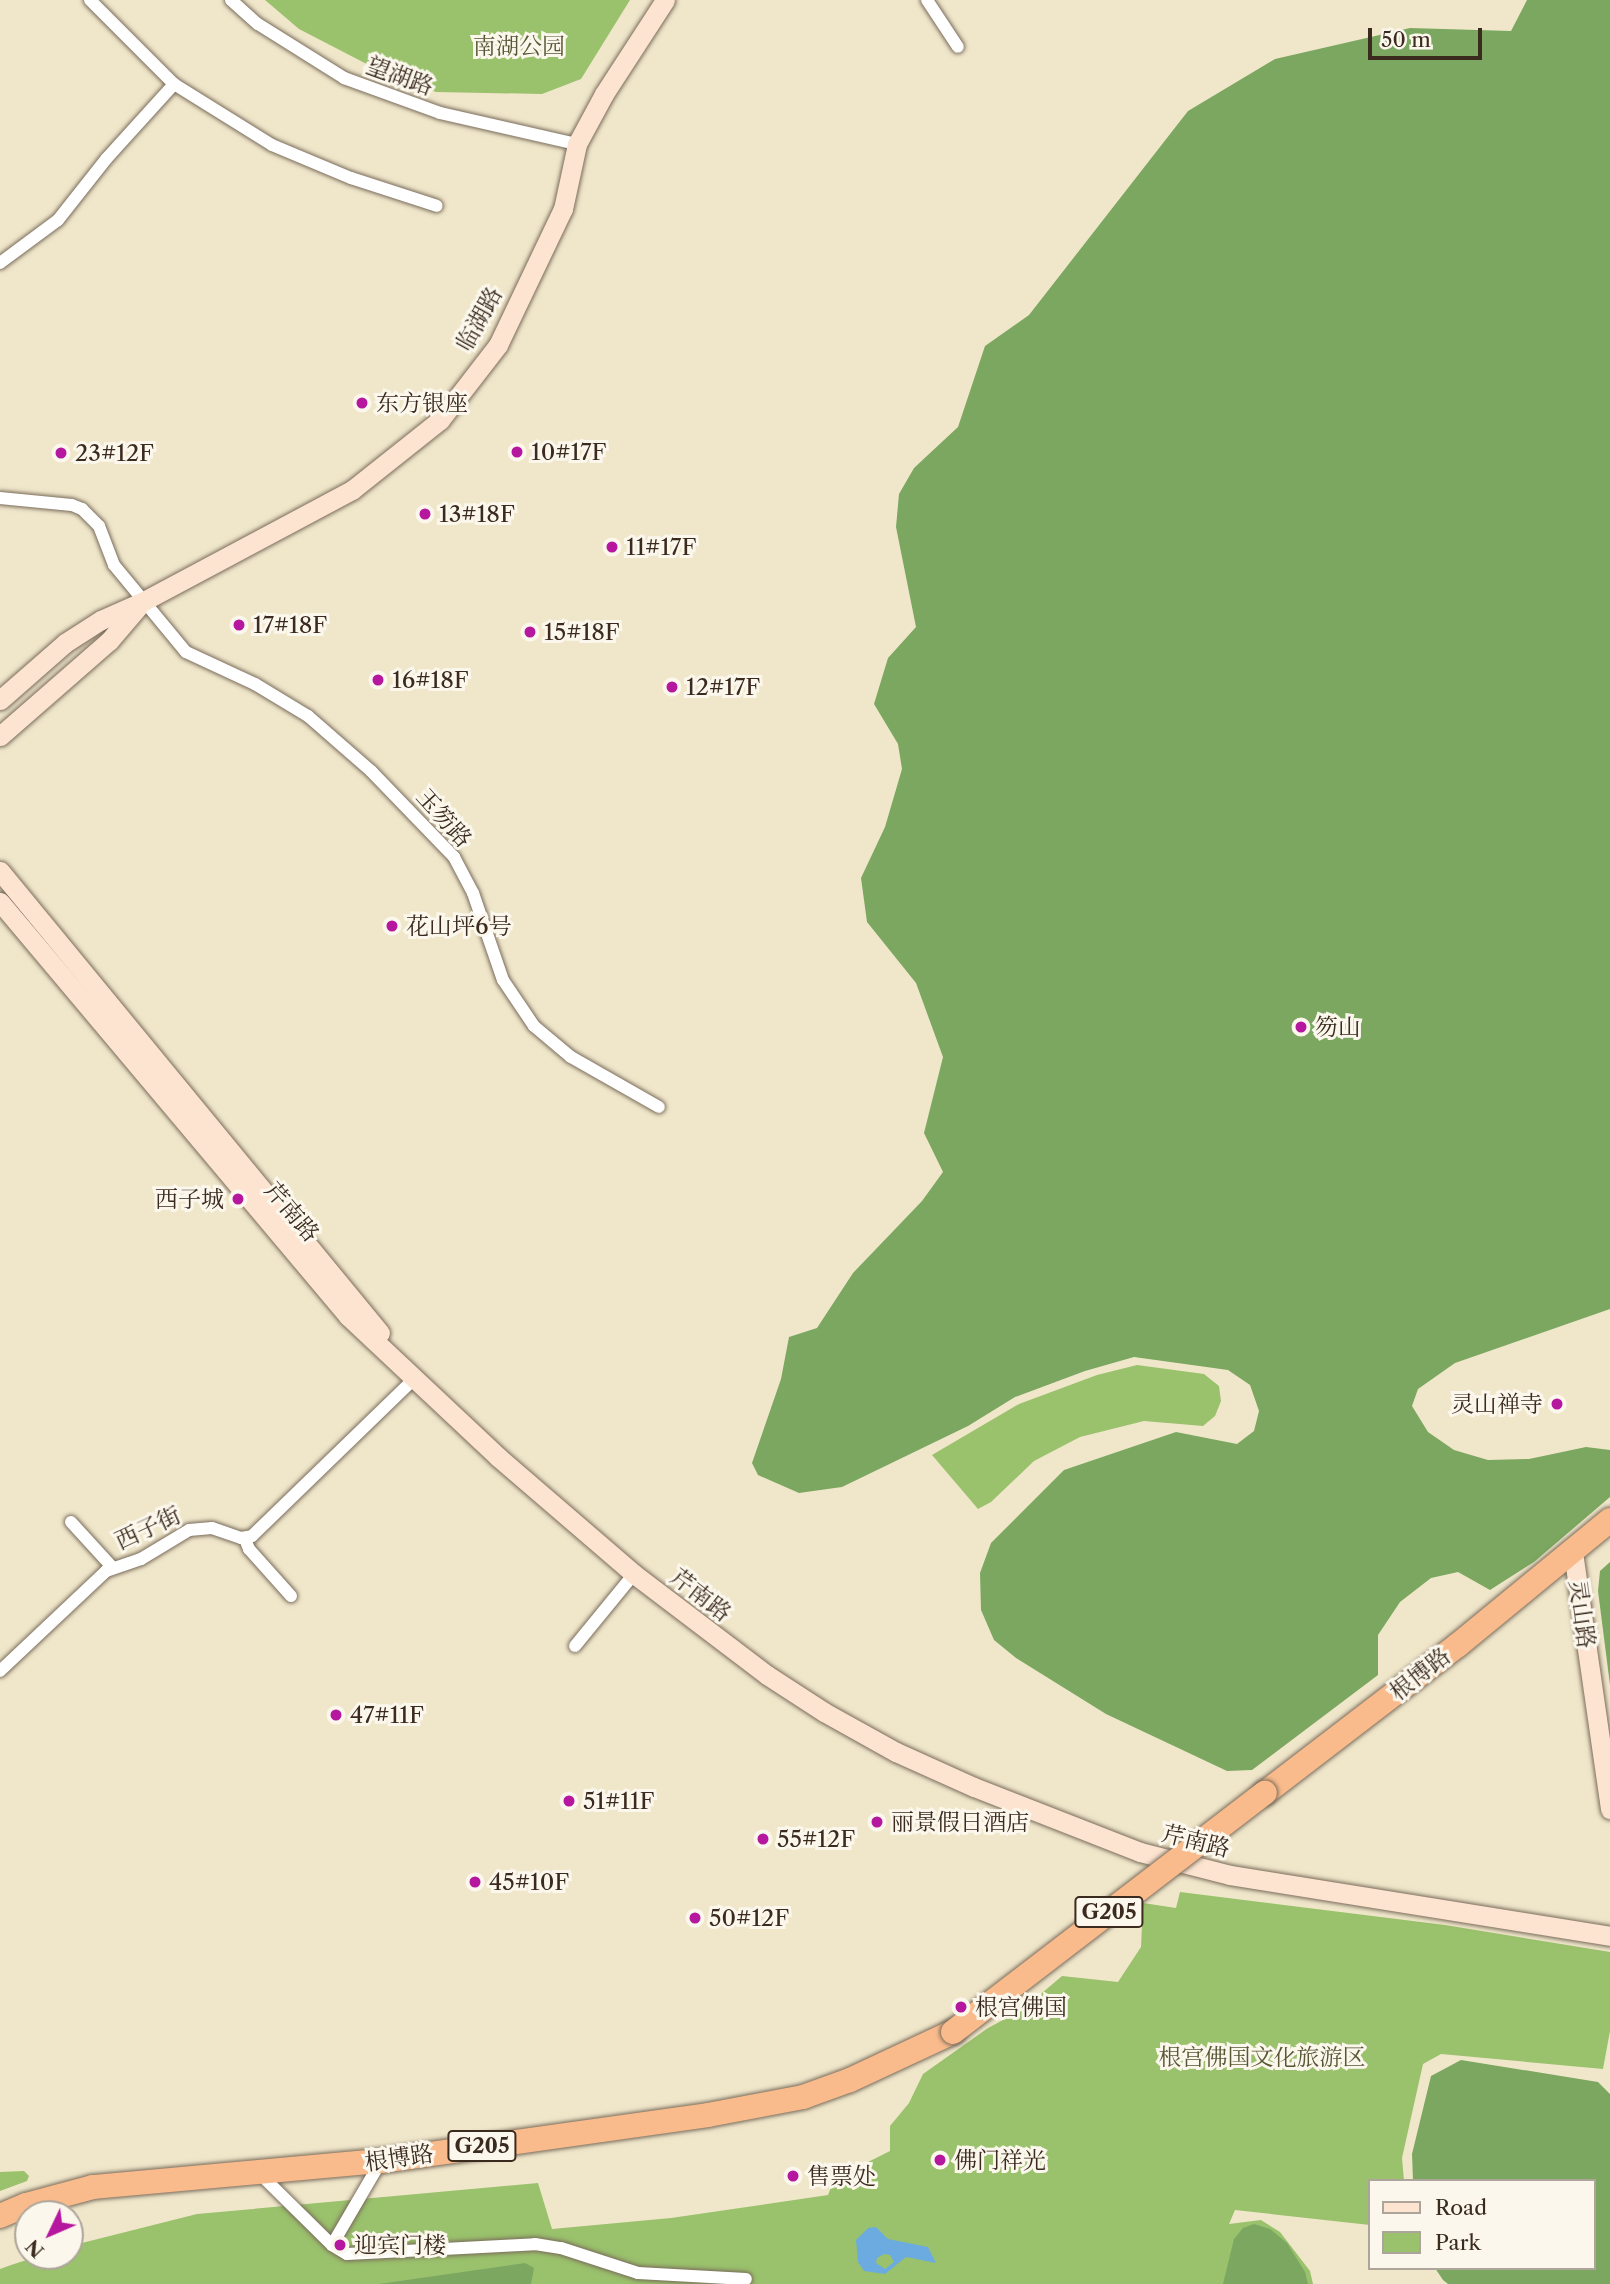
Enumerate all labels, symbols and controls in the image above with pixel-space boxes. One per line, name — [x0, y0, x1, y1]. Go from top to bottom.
scale bar — [1372, 14, 1486, 58]
text: 50 m — [1381, 27, 1431, 52]
park label: 南湖公园 — [473, 32, 565, 60]
street label: 望湖路 — [363, 51, 437, 101]
street label: 临湖路 — [450, 282, 508, 356]
place label: 东方银座 — [376, 389, 468, 417]
marker: 东方银座 — [354, 395, 370, 411]
place label: 10#17F — [531, 438, 606, 466]
place label: 23#12F — [75, 439, 154, 467]
marker: 10#17F — [509, 444, 525, 460]
marker: 23#12F — [53, 445, 69, 461]
place label: 13#18F — [439, 500, 515, 528]
marker: 13#18F — [417, 506, 433, 522]
place label: 11#17F — [626, 533, 696, 561]
marker: 11#17F — [604, 539, 620, 555]
place label: 17#18F — [253, 611, 327, 639]
marker: 17#18F — [231, 617, 247, 633]
place label: 15#18F — [544, 618, 620, 646]
marker: 15#18F — [522, 624, 538, 640]
place label: 16#18F — [392, 666, 469, 694]
marker: 16#18F — [370, 672, 386, 688]
place label: 12#17F — [686, 673, 760, 701]
marker: 12#17F — [664, 679, 680, 695]
street label: 玉笏路 — [411, 783, 477, 853]
place label: 花山坪6号 — [406, 912, 511, 940]
marker: 花山坪6号 — [384, 918, 400, 934]
place label: 笏山 — [1315, 1013, 1361, 1041]
marker: 笏山 — [1293, 1019, 1309, 1035]
street label: 芹南路 — [259, 1177, 325, 1247]
place label: 西子城 — [155, 1185, 224, 1213]
marker: 西子城 — [230, 1191, 246, 1207]
place label: 灵山禅寺 — [1451, 1390, 1543, 1418]
marker: 灵山禅寺 — [1549, 1396, 1565, 1412]
street label: 西子街 — [111, 1501, 185, 1555]
street label: 芹南路 — [665, 1563, 737, 1627]
street label: 灵山路 — [1564, 1578, 1600, 1650]
street label: 根博路 — [1384, 1642, 1456, 1706]
place label: 47#11F — [350, 1701, 424, 1729]
marker: 47#11F — [328, 1707, 344, 1723]
place label: 51#11F — [583, 1787, 654, 1815]
marker: 51#11F — [561, 1793, 577, 1809]
place label: 丽景假日酒店 — [891, 1808, 1029, 1836]
marker: 丽景假日酒店 — [869, 1814, 885, 1830]
street label: 芹南路 — [1159, 1819, 1233, 1863]
place label: 55#12F — [777, 1825, 855, 1853]
marker: 55#12F — [755, 1831, 771, 1847]
place label: 45#10F — [489, 1868, 569, 1896]
marker: 45#10F — [467, 1874, 483, 1890]
road number: G205 — [1074, 1895, 1144, 1930]
place label: 50#12F — [709, 1904, 789, 1932]
marker: 50#12F — [687, 1910, 703, 1926]
place label: 根宫佛国 — [975, 1993, 1067, 2021]
marker: 根宫佛国 — [953, 1999, 969, 2015]
park label: 根宫佛国文化旅游区 — [1159, 2043, 1365, 2071]
road number: G205 — [447, 2128, 517, 2164]
street label: 根博路 — [363, 2140, 435, 2176]
place label: 佛门祥光 — [954, 2146, 1046, 2174]
marker: 佛门祥光 — [932, 2152, 948, 2168]
place label: 售票处 — [807, 2162, 876, 2190]
marker: 售票处 — [785, 2168, 801, 2184]
legend — [1368, 2179, 1596, 2270]
text: Road — [1435, 2195, 1487, 2220]
north arrow — [14, 2200, 84, 2270]
text: Park — [1435, 2230, 1481, 2255]
place label: 迎宾门楼 — [354, 2231, 446, 2259]
text: N — [21, 2235, 49, 2262]
marker: 迎宾门楼 — [332, 2237, 348, 2253]

